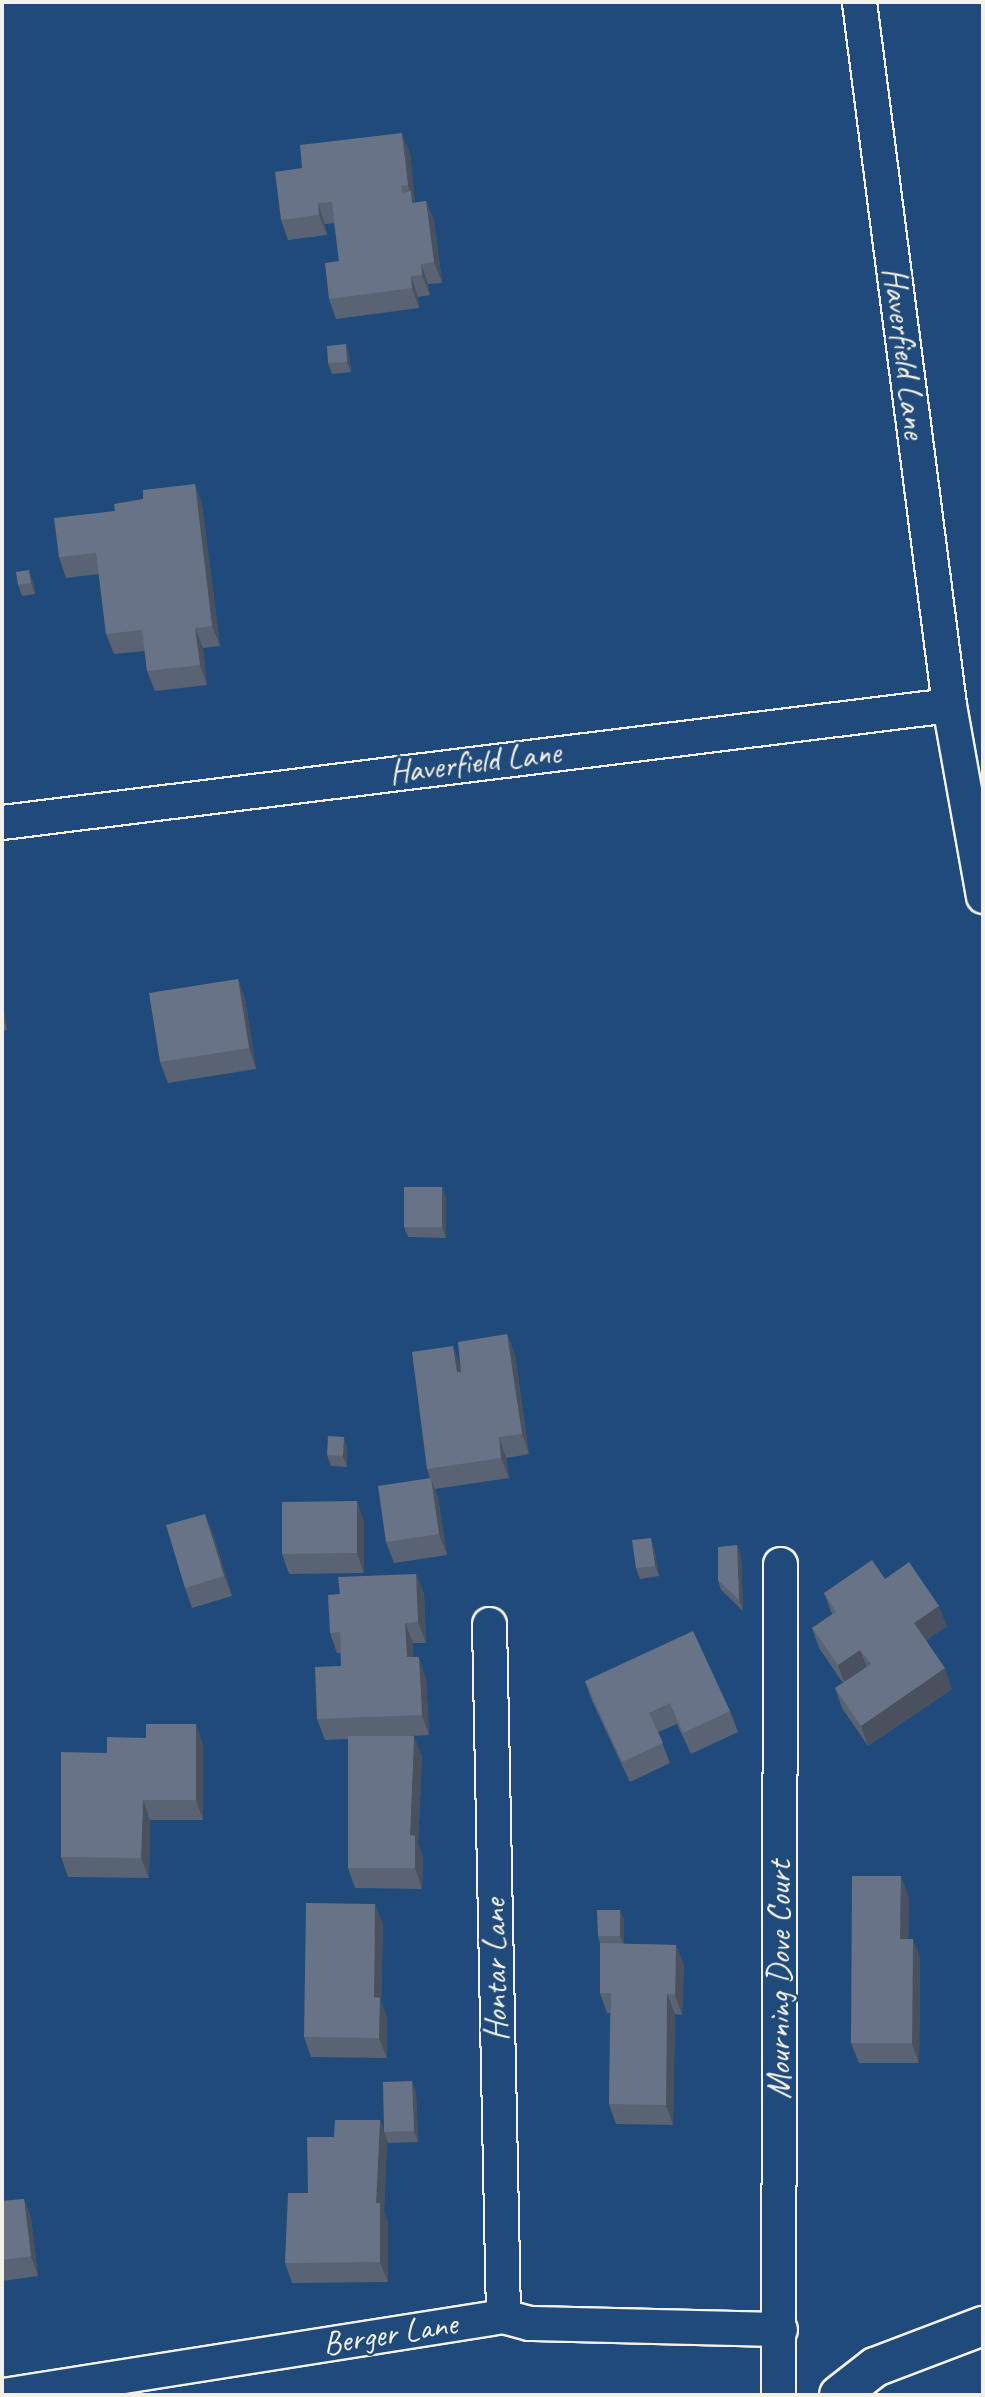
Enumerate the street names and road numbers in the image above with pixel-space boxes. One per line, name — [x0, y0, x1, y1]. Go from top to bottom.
street label: Haverfield Lane — [874, 265, 934, 441]
street label: Haverfield Lane — [387, 733, 563, 793]
street label: Mourning Dove Court — [760, 1861, 800, 2099]
street label: Hontar Lane — [475, 1898, 517, 2042]
street label: Berger Lane — [320, 2304, 460, 2364]

